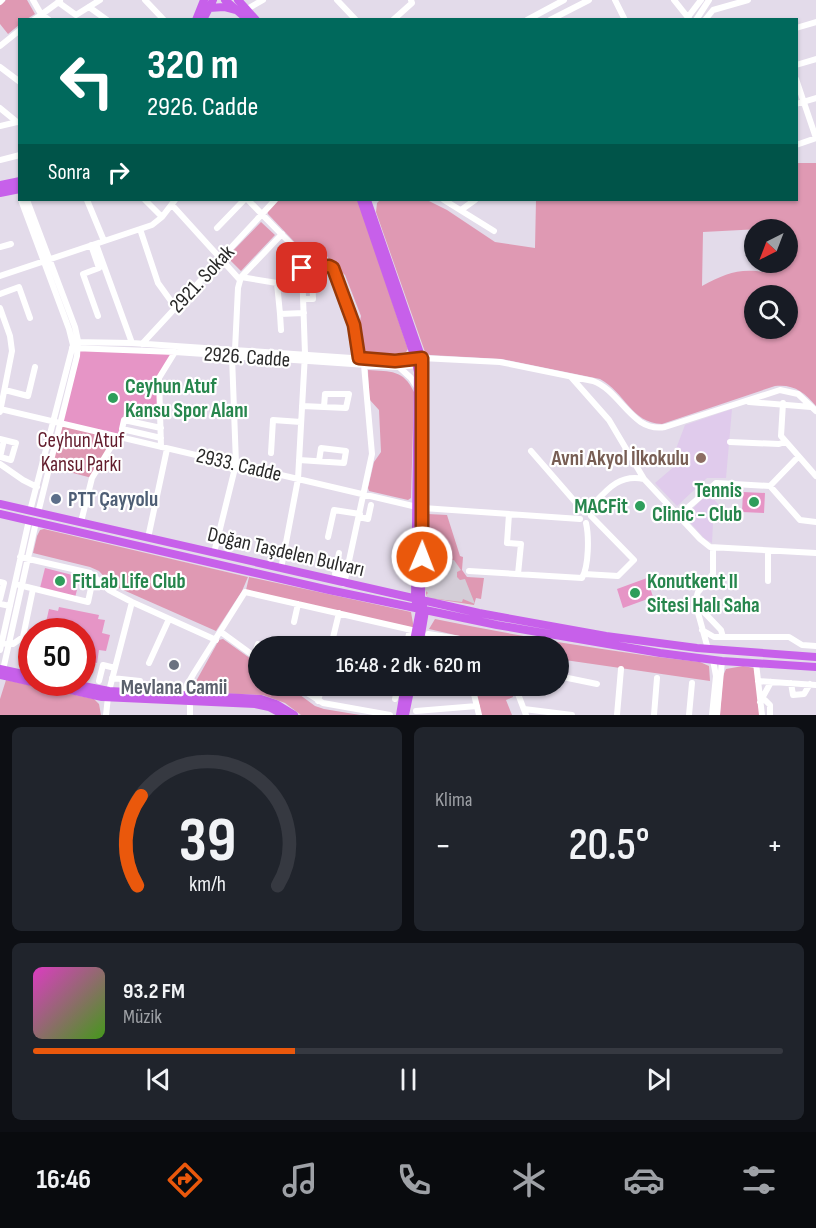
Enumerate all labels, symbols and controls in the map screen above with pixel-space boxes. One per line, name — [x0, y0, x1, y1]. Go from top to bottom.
text: 320 m — [147, 40, 239, 91]
icon: left — [48, 42, 126, 120]
text: 2926. Cadde — [147, 91, 258, 123]
icon: right — [102, 156, 135, 189]
text: Sonra — [48, 159, 90, 186]
north arrow — [744, 219, 798, 273]
map controls — [744, 219, 798, 339]
street label: 2921. Sokak — [164, 240, 240, 318]
pin — [276, 242, 327, 293]
icon: arrive — [285, 251, 318, 284]
button: search — [744, 285, 798, 339]
street label: 2926. Cadde — [203, 342, 291, 372]
place label: Ceyhun Atuf Kansu Spor Alanı — [125, 374, 248, 423]
marker: Ceyhun Atuf Kansu Spor Alanı — [106, 391, 120, 405]
park label: Ceyhun Atuf Kansu Parkı — [38, 428, 125, 477]
street label: 2933. Cadde — [194, 443, 284, 487]
place label: Avni Akyol İlkokulu — [551, 446, 689, 471]
marker: Avni Akyol İlkokulu — [694, 451, 708, 465]
place label: Tennis Clinic - Club — [652, 478, 742, 527]
place label: PTT Çayyolu — [68, 487, 158, 512]
marker: PTT Çayyolu — [49, 492, 63, 506]
place label: MACFit — [574, 494, 628, 519]
marker: Tennis Clinic - Club — [747, 495, 761, 509]
marker: MACFit — [633, 499, 647, 513]
street label: Doğan Taşdelen Bulvarı — [205, 522, 367, 582]
position arrow — [390, 525, 454, 589]
place label: FitLab Life Club — [72, 569, 186, 594]
place label: Konutkent II Sitesi Halı Saha — [647, 569, 760, 618]
marker: FitLab Life Club — [53, 574, 67, 588]
marker: Konutkent II Sitesi Halı Saha — [628, 586, 642, 600]
speed limit sign: 50 — [18, 618, 96, 696]
text: 16:48 · 2 dk · 620 m — [336, 652, 481, 679]
marker: Mevlana Camii — [167, 658, 181, 672]
place label: Mevlana Camii — [121, 675, 227, 700]
text: Klima — [435, 788, 473, 812]
text: 39 — [178, 804, 236, 879]
text: 20.5° — [568, 818, 650, 873]
text: − — [435, 826, 451, 866]
text: + — [767, 826, 783, 866]
text: km/h — [188, 872, 226, 897]
text: 93.2 FM — [123, 978, 185, 1005]
text: Müzik — [123, 1005, 162, 1029]
icon: previous — [142, 1063, 175, 1096]
icon: pause — [392, 1063, 425, 1096]
icon: next — [642, 1063, 675, 1096]
icon: directions — [164, 1159, 206, 1201]
icon: music — [279, 1159, 321, 1201]
icon: phone — [393, 1159, 435, 1201]
icon: climate — [508, 1159, 550, 1201]
icon: car — [623, 1159, 665, 1201]
icon: filters — [738, 1159, 780, 1201]
text: 16:46 — [36, 1164, 91, 1196]

